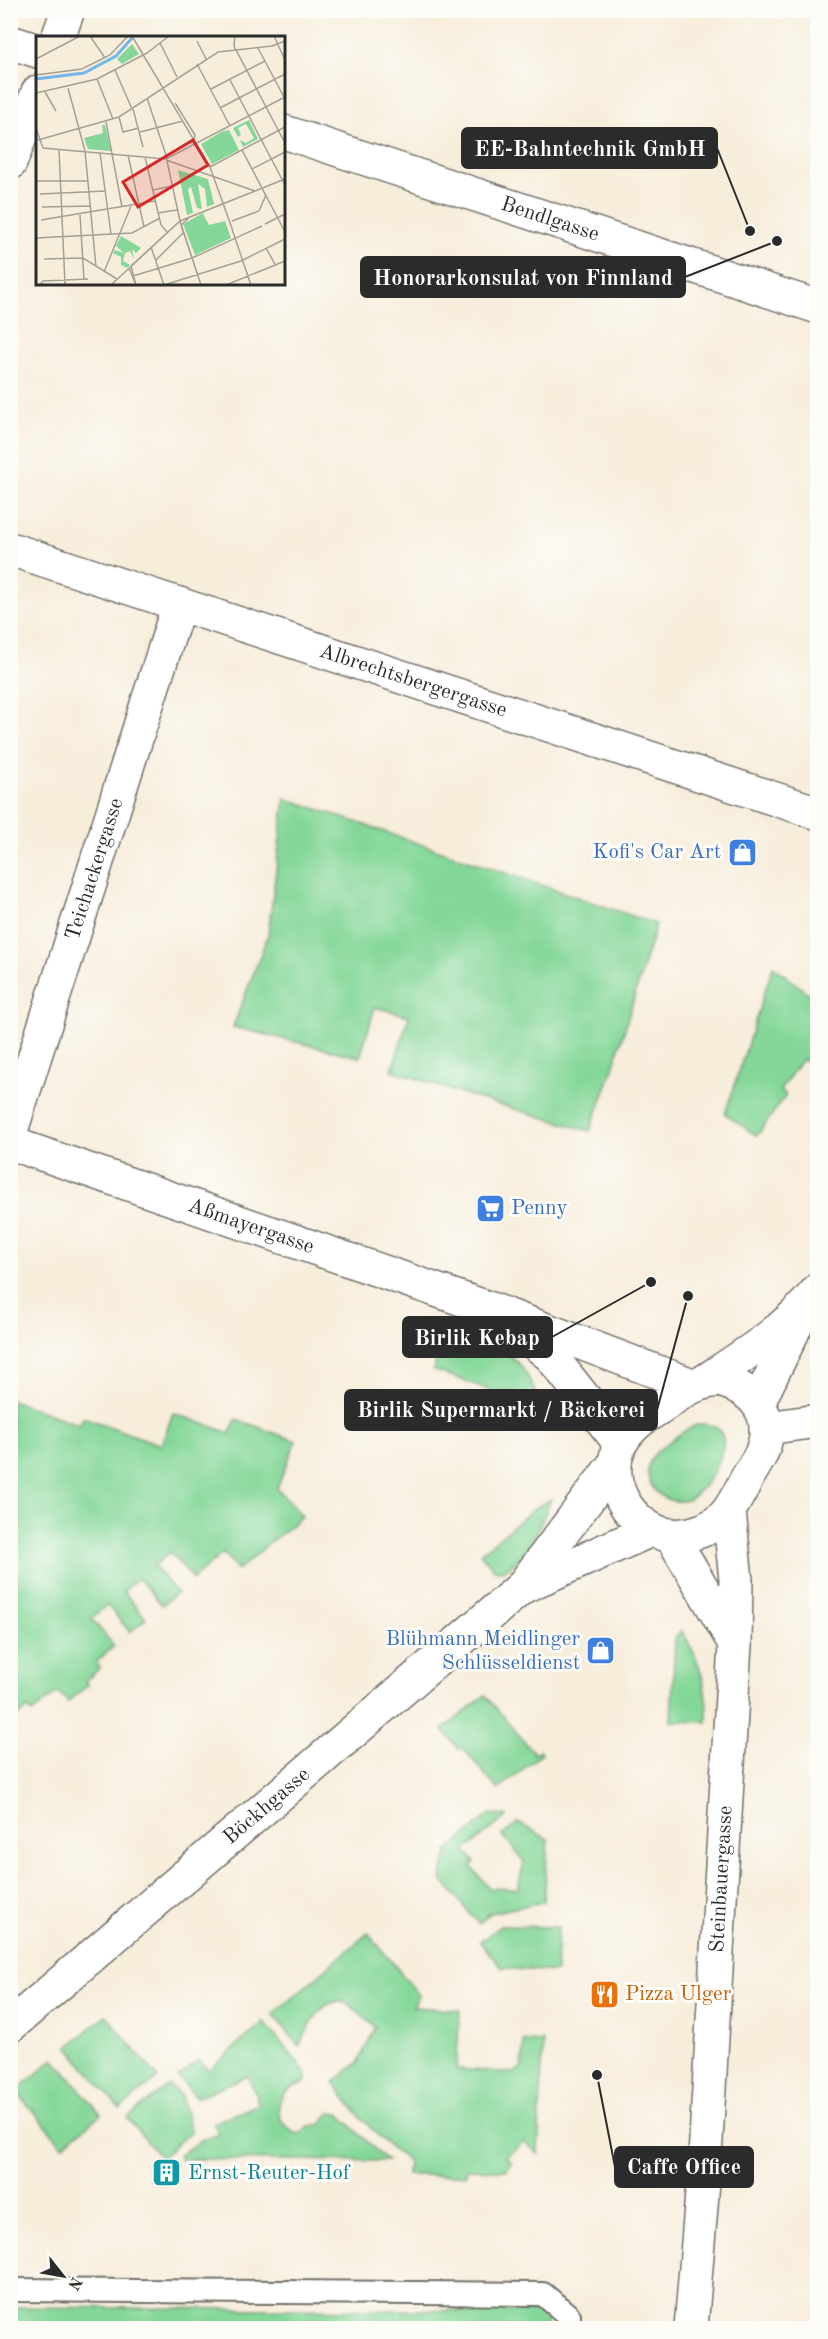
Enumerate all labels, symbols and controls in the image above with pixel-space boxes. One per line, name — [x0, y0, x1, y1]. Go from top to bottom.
inset map — [36, 36, 285, 285]
callout: EE-Bahntechnik GmbH — [462, 128, 717, 168]
text: EE-Bahntechnik GmbH — [474, 139, 706, 161]
street label: Bendlgasse — [498, 193, 602, 245]
callout: Honorarkonsulat von Finnland — [361, 257, 685, 297]
text: Honorarkonsulat von Finnland — [373, 268, 673, 290]
street label: Albrechtsbergergasse — [317, 640, 510, 721]
street label: Teichackergasse — [62, 795, 127, 943]
shop icon: Kofi's Car Art — [726, 836, 758, 868]
place label: Kofi's Car Art — [593, 842, 721, 863]
supermarket icon: Penny — [474, 1192, 506, 1224]
street label: Aßmayergasse — [185, 1195, 317, 1258]
place label: Penny — [511, 1198, 568, 1219]
callout: Birlik Kebap — [403, 1317, 552, 1357]
text: Birlik Kebap — [414, 1328, 540, 1350]
callout: Birlik Supermarkt / Bäckerei — [345, 1390, 657, 1430]
text: Birlik Supermarkt / Bäckerei — [357, 1400, 645, 1422]
place label: Blühmann Meidlinger Schlüsseldienst — [385, 1629, 580, 1674]
shop icon: Blühmann Meidlinger Schlüsseldienst — [585, 1635, 617, 1667]
street label: Böckhgasse — [220, 1764, 314, 1849]
street label: Steinbauergasse — [706, 1805, 736, 1953]
restaurant icon: Pizza Ulger — [588, 1978, 620, 2010]
place label: Pizza Ulger — [625, 1984, 732, 2005]
callout: Caffe Office — [615, 2147, 753, 2187]
building icon: Ernst-Reuter-Hof — [151, 2157, 183, 2189]
text: Caffe Office — [627, 2157, 741, 2179]
place label: Ernst-Reuter-Hof — [188, 2163, 351, 2184]
north arrow — [33, 2246, 93, 2306]
text: N — [64, 2273, 84, 2293]

